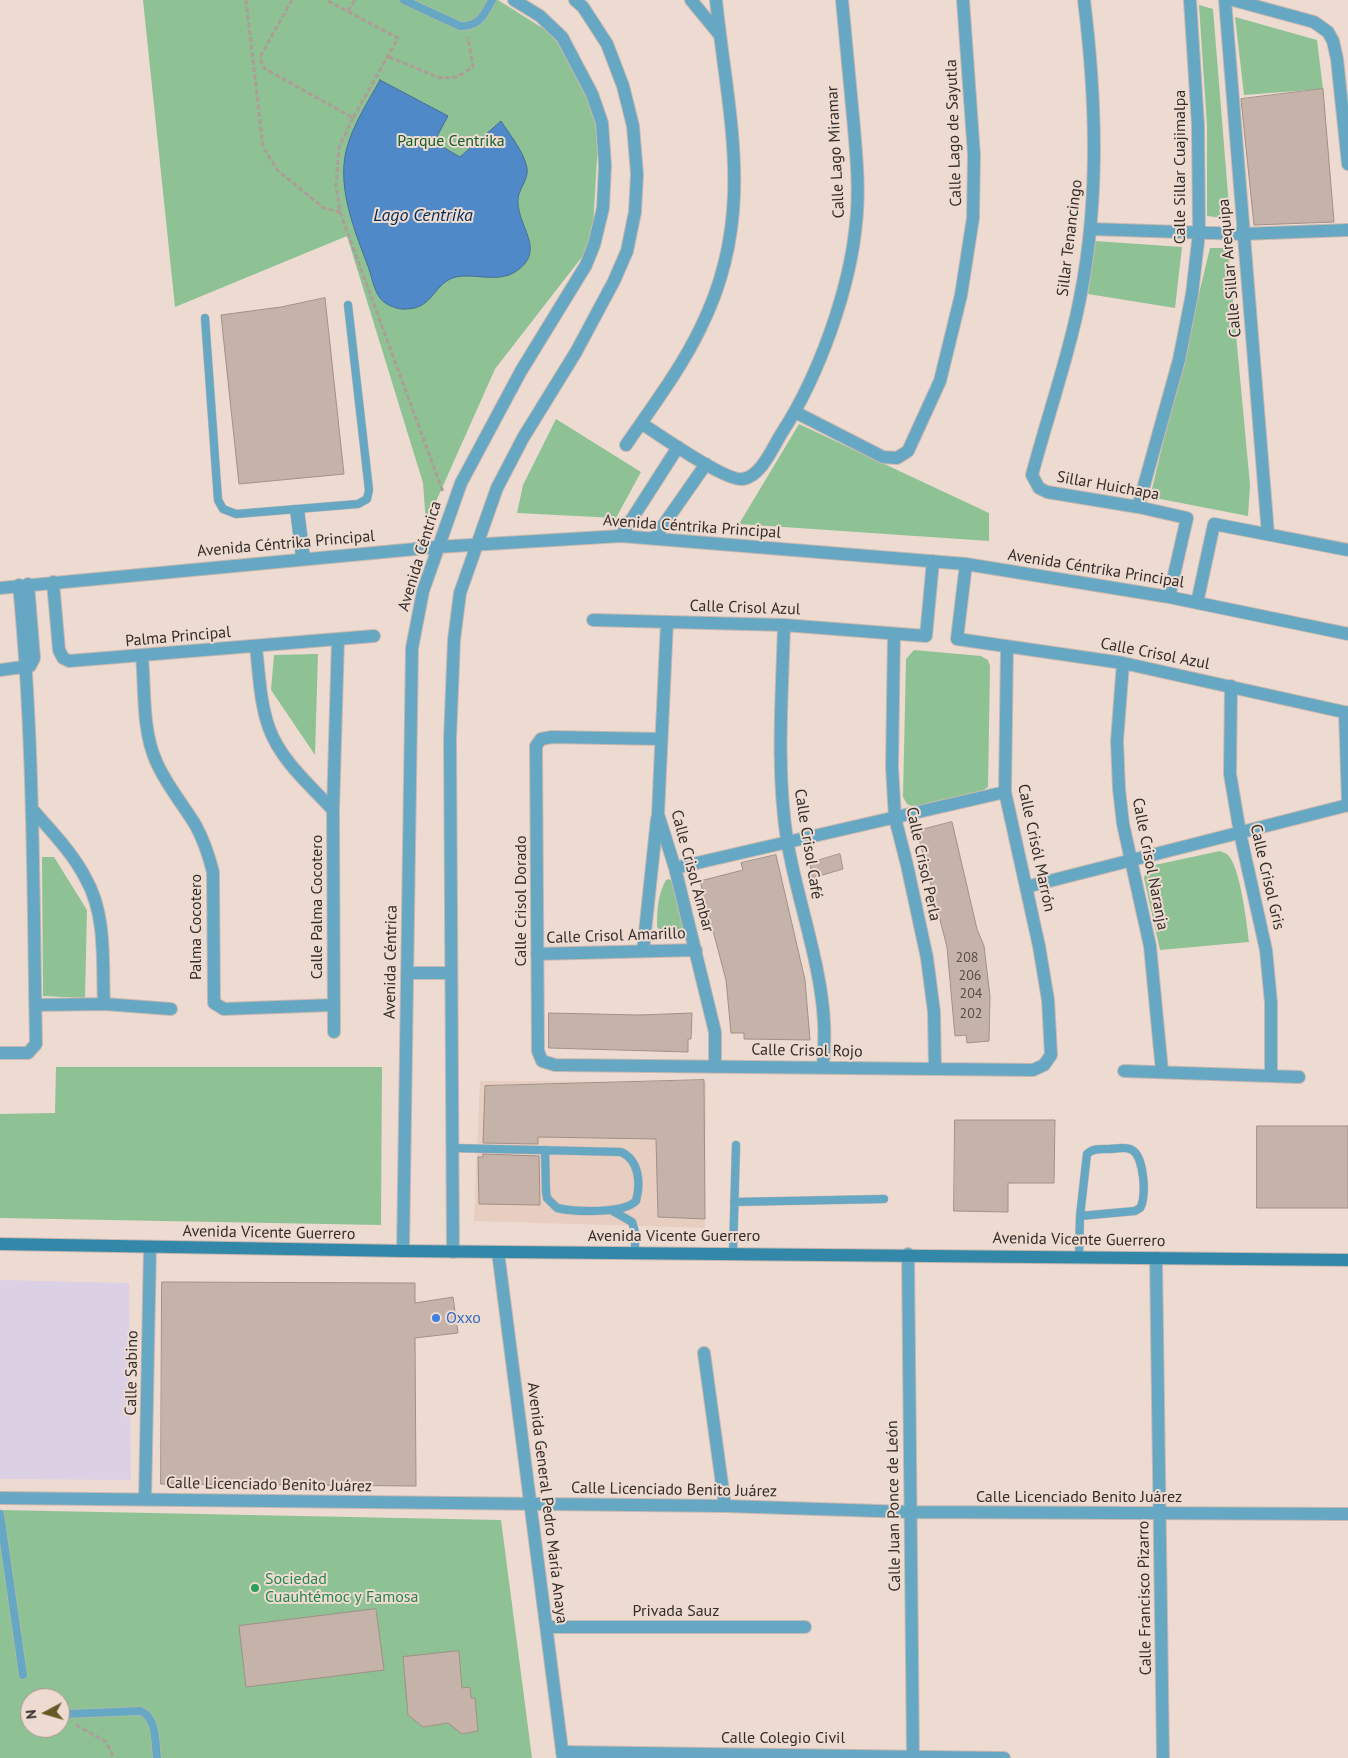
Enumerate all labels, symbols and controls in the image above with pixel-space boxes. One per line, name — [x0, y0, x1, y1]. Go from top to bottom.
street label: Calle Lago de Sayutla — [942, 59, 966, 207]
street label: Calle Lago Miramar — [823, 85, 849, 219]
street label: Calle Sillar Cuajimalpa — [1170, 90, 1190, 244]
park label: Parque Centrika — [397, 131, 505, 151]
street label: Sillar Tenancingo — [1053, 178, 1087, 298]
street label: Calle Sillar Arequipa — [1214, 198, 1246, 338]
water label: Lago Centrika — [373, 205, 473, 227]
street label: Sillar Huichapa — [1055, 468, 1161, 504]
street label: Avenida Céntrica — [394, 499, 446, 613]
street label: Avenida Céntrika Principal — [602, 511, 782, 543]
street label: Avenida Céntrika Principal — [196, 527, 376, 561]
street label: Avenida Céntrika Principal — [1006, 546, 1186, 592]
street label: Calle Crisol Azul — [689, 596, 801, 620]
street label: Palma Principal — [124, 623, 232, 651]
street label: Calle Crisol Azul — [1099, 634, 1211, 674]
street label: Calle Crisól Marrón — [1013, 782, 1059, 914]
street label: Calle Crisol Café — [790, 788, 826, 900]
street label: Calle Crisol Naranja — [1128, 796, 1172, 932]
street label: Calle Crisol Perla — [902, 805, 944, 923]
street label: Calle Crisol Ambar — [666, 808, 718, 934]
street label: Calle Crisol Gris — [1246, 822, 1288, 932]
street label: Calle Palma Cocotero — [307, 835, 327, 979]
street label: Calle Crisol Dorado — [511, 836, 531, 966]
street label: Palma Cocotero — [186, 874, 206, 980]
street label: Avenida Céntrica — [380, 905, 402, 1019]
street label: Calle Crisol Amarillo — [546, 924, 686, 948]
house number: 208 — [956, 950, 978, 966]
house number: 206 — [959, 968, 981, 984]
house number: 204 — [960, 986, 982, 1002]
house number: 202 — [960, 1006, 982, 1022]
street label: Calle Crisol Rojo — [751, 1040, 863, 1062]
street label: Avenida Vicente Guerrero — [183, 1222, 355, 1244]
street label: Avenida Vicente Guerrero — [588, 1226, 760, 1246]
street label: Avenida Vicente Guerrero — [993, 1229, 1165, 1251]
place label: Oxxo — [446, 1308, 481, 1328]
marker: Oxxo — [430, 1312, 442, 1324]
street label: Calle Sabino — [122, 1330, 142, 1416]
street label: Avenida General Pedro María Anaya — [523, 1381, 571, 1625]
street label: Calle Juan Ponce de León — [883, 1420, 905, 1592]
street label: Calle Licenciado Benito Juárez — [166, 1474, 372, 1496]
street label: Calle Licenciado Benito Juárez — [571, 1479, 777, 1501]
street label: Calle Licenciado Benito Juárez — [976, 1487, 1182, 1507]
street label: Calle Francisco Pizarro — [1134, 1521, 1156, 1675]
place label: Sociedad Cuauhtémoc y Famosa — [265, 1569, 418, 1607]
marker: Sociedad Cuauhtémoc y Famosa — [249, 1582, 261, 1594]
street label: Privada Sauz — [633, 1601, 719, 1621]
north arrow — [20, 1688, 70, 1738]
text: N — [22, 1709, 41, 1720]
street label: Calle Colegio Civil — [721, 1728, 845, 1748]

